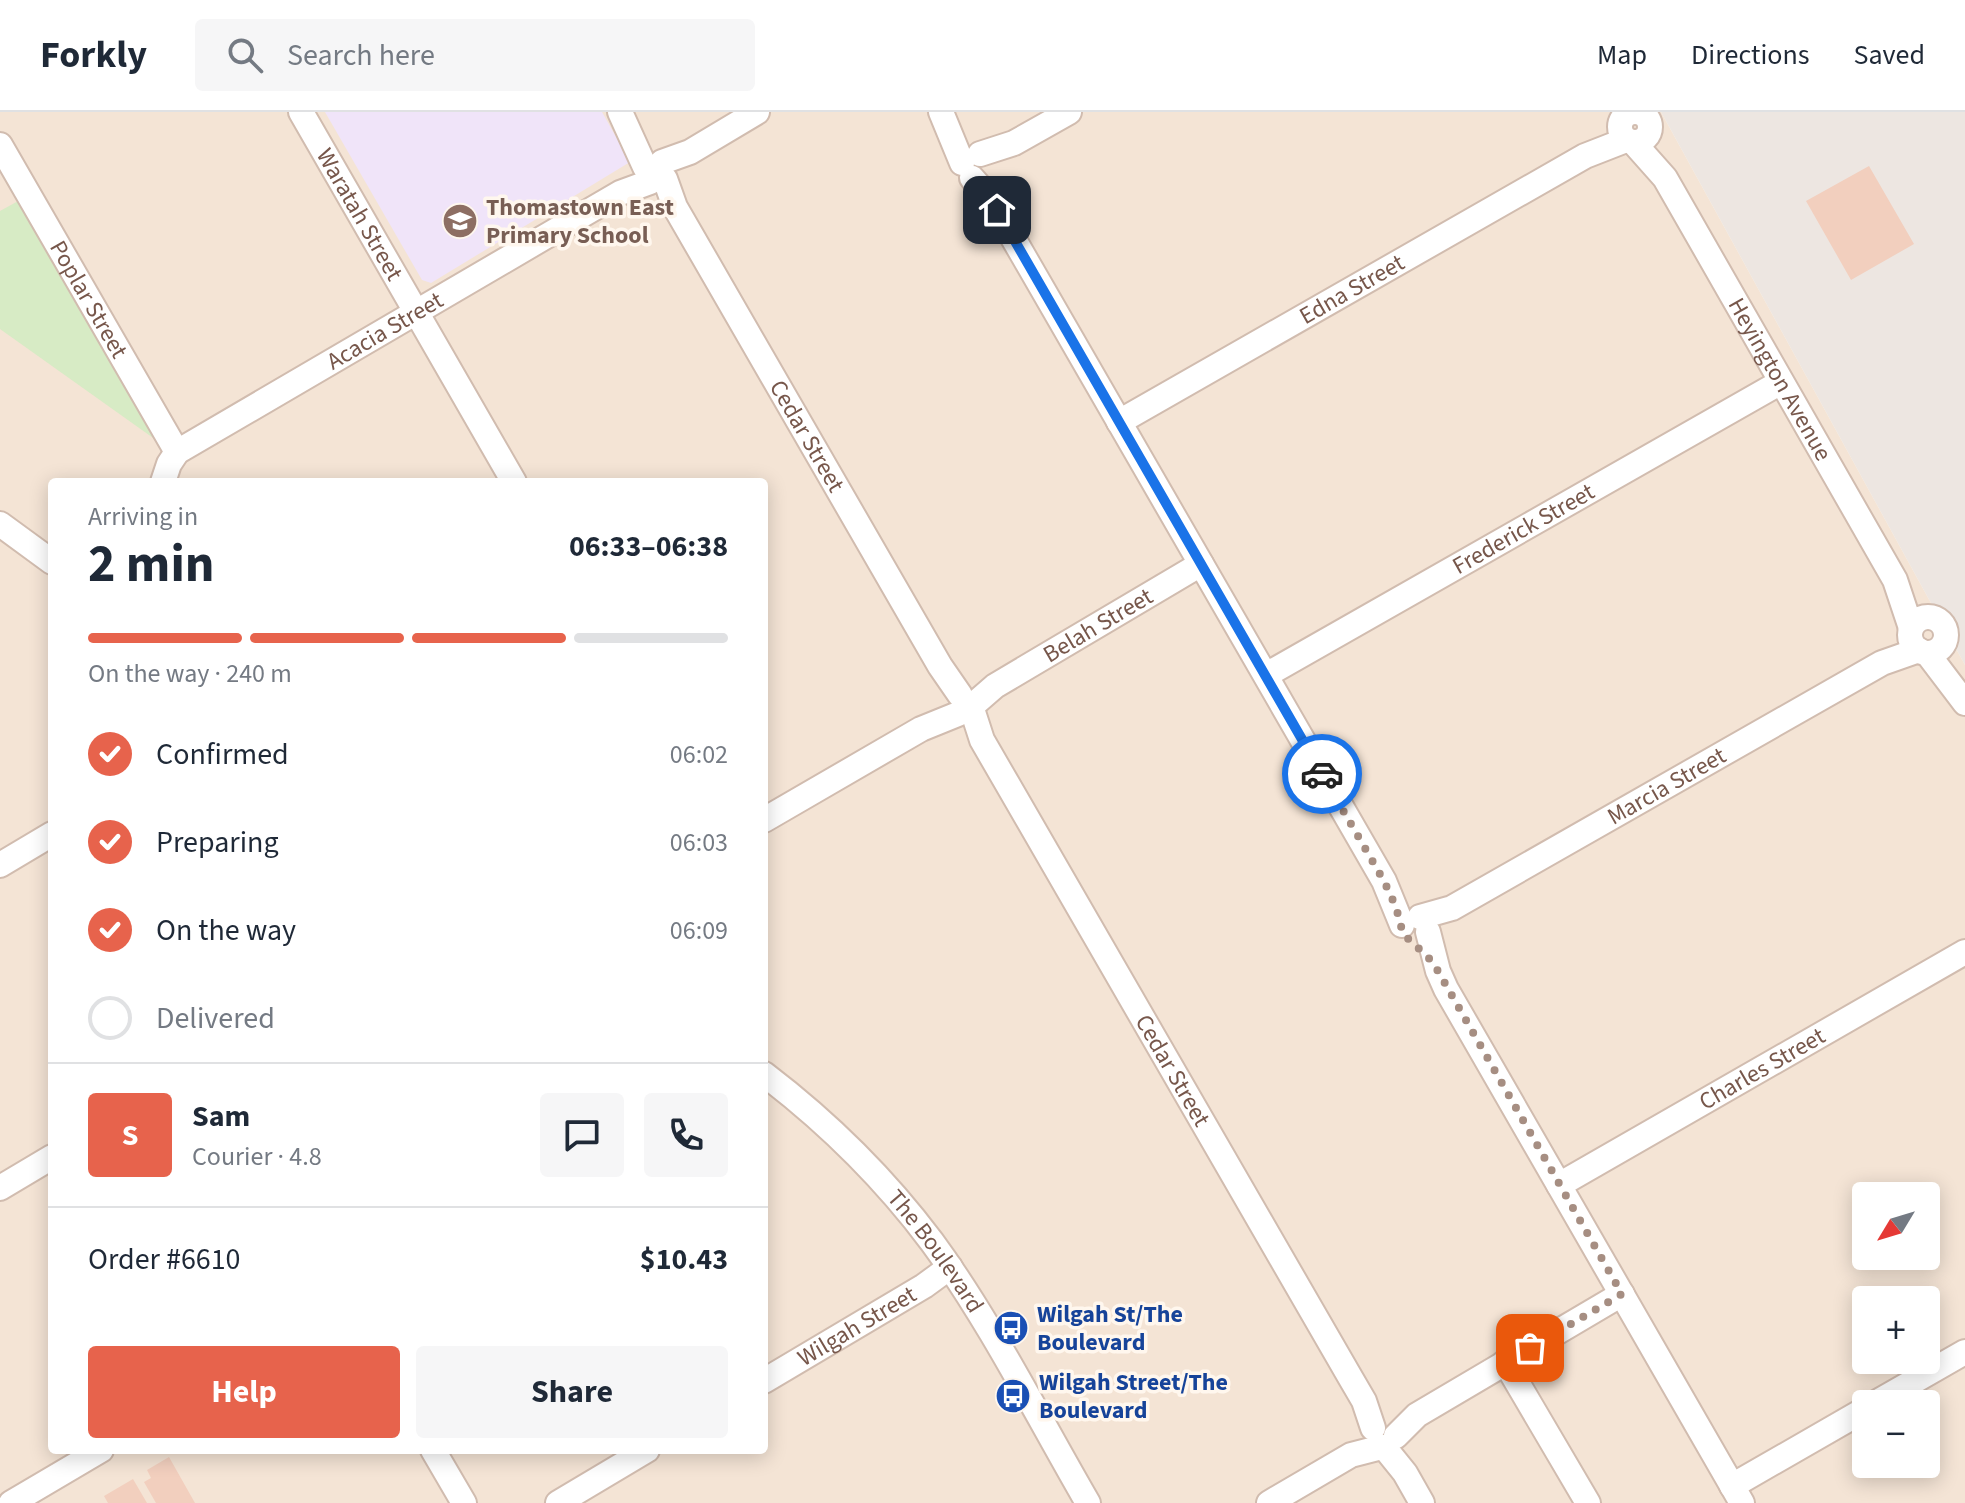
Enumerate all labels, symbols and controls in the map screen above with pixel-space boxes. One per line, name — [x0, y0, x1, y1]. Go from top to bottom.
search box — [195, 19, 755, 91]
text: Forkly — [40, 28, 147, 82]
icon: search — [223, 33, 267, 77]
text: Search here — [287, 34, 435, 77]
text: Map — [1597, 35, 1647, 75]
text: Directions — [1691, 35, 1810, 75]
text: Saved — [1854, 35, 1925, 75]
street label: Waratah Street — [307, 142, 412, 287]
pin — [963, 176, 1031, 244]
icon: home — [975, 188, 1019, 232]
place label: Thomastown East Primary School — [486, 190, 674, 253]
school or university icon: Thomastown East Primary School — [441, 202, 479, 240]
street label: Poplar Street — [41, 234, 136, 365]
street label: Edna Street — [1293, 246, 1411, 334]
street label: Acacia Street — [320, 283, 450, 379]
street label: Heyington Avenue — [1719, 291, 1840, 468]
street label: Cedar Street — [760, 374, 853, 499]
street label: Frederick Street — [1446, 475, 1601, 584]
text: Arriving in — [88, 498, 198, 535]
text: 06:33–06:38 — [569, 525, 728, 568]
text: 2 min — [88, 528, 215, 602]
street label: Belah Street — [1037, 579, 1160, 672]
text: On the way · 240 m — [88, 655, 292, 692]
icon: check — [88, 732, 132, 776]
text: Confirmed — [156, 733, 289, 776]
courier — [1282, 734, 1362, 814]
text: 06:02 — [670, 736, 728, 773]
street label: Marcia Street — [1601, 738, 1732, 834]
icon: car — [1300, 752, 1344, 796]
icon: check — [88, 820, 132, 864]
text: Preparing — [156, 821, 279, 864]
text: 06:03 — [670, 824, 728, 861]
icon: check — [88, 908, 132, 952]
text: On the way — [156, 909, 296, 952]
text: 06:09 — [670, 912, 728, 949]
text: Delivered — [156, 997, 275, 1040]
street label: Cedar Street — [1126, 1008, 1219, 1133]
street label: Charles Street — [1693, 1019, 1832, 1119]
button: chat — [540, 1093, 624, 1177]
button: phone — [644, 1093, 728, 1177]
text: Sam — [192, 1095, 250, 1138]
text: S — [122, 1114, 138, 1157]
text: Courier · 4.8 — [192, 1138, 322, 1175]
street label: The Boulevard — [879, 1182, 992, 1320]
north arrow — [1852, 1182, 1940, 1270]
map controls — [1852, 1182, 1940, 1478]
text: Order #6610 — [88, 1238, 241, 1281]
text: $10.43 — [640, 1238, 728, 1281]
street label: Wilgah Street — [791, 1277, 923, 1375]
button: + — [1852, 1286, 1940, 1374]
place label: Wilgah St/The Boulevard — [1037, 1297, 1183, 1360]
bus stop icon: Wilgah St/The Boulevard — [992, 1309, 1030, 1347]
pin — [1496, 1314, 1564, 1382]
icon: bag — [1508, 1326, 1552, 1370]
button: Help — [88, 1346, 400, 1438]
button: Share — [416, 1346, 728, 1438]
place label: Wilgah Street/The Boulevard — [1039, 1365, 1228, 1428]
bus stop icon: Wilgah Street/The Boulevard — [994, 1377, 1032, 1415]
button: − — [1852, 1390, 1940, 1478]

